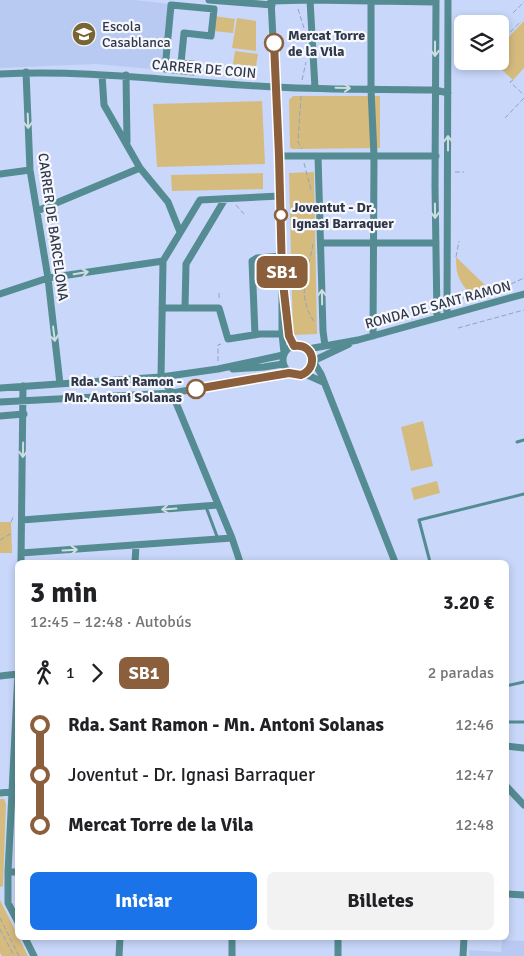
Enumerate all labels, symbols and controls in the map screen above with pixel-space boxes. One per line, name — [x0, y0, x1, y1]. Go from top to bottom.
map controls — [454, 15, 509, 70]
button: layers — [454, 15, 509, 70]
place label: Escola Casablanca — [102, 18, 171, 51]
school or university icon: Escola Casablanca — [71, 21, 97, 47]
place label: Mercat Torre de la Vila — [288, 27, 365, 60]
marker: Mercat Torre de la Vila — [264, 33, 284, 53]
one-way arrow — [431, 40, 440, 56]
street label: CARRER DE COIN — [151, 56, 257, 82]
one-way arrow — [334, 84, 350, 93]
one-way arrow — [23, 112, 33, 129]
one-way arrow — [443, 136, 453, 152]
street label: CARRER DE BARCELONA — [34, 152, 72, 302]
place label: Joventut - Dr. Ignasi Barraquer — [292, 199, 394, 232]
one-way arrow — [430, 202, 440, 219]
marker: Joventut - Dr. Ignasi Barraquer — [274, 208, 288, 222]
line badge: SB1 — [253, 256, 311, 288]
text: SB1 — [267, 261, 297, 283]
one-way arrow — [73, 268, 89, 278]
street label: RONDA DE SANT RAMON — [363, 277, 513, 333]
one-way arrow — [317, 289, 327, 306]
one-way arrow — [49, 326, 59, 342]
place label: Rda. Sant Ramon - Mn. Antoni Solanas — [64, 373, 182, 406]
marker: Rda. Sant Ramon - Mn. Antoni Solanas — [186, 379, 206, 399]
one-way arrow — [18, 441, 28, 457]
one-way arrow — [161, 504, 177, 513]
one-way arrow — [62, 545, 78, 554]
text: 3 min — [30, 576, 98, 610]
text: 3.20 € — [443, 591, 494, 615]
text: 12:45 – 12:48 · Autobús — [30, 612, 191, 632]
icon: walk — [30, 659, 58, 687]
icon: forward — [83, 659, 111, 687]
text: SB1 — [129, 662, 159, 684]
text: 1 — [66, 663, 75, 683]
text: 2 paradas — [428, 663, 494, 683]
text: Rda. Sant Ramon - Mn. Antoni Solanas — [68, 713, 384, 737]
text: 12:46 — [455, 715, 494, 735]
text: Joventut - Dr. Ignasi Barraquer — [68, 763, 315, 787]
text: 12:47 — [455, 765, 494, 785]
text: Mercat Torre de la Vila — [68, 813, 254, 837]
text: 12:48 — [455, 815, 494, 835]
button: Iniciar — [30, 872, 257, 930]
button: Billetes — [267, 872, 494, 930]

